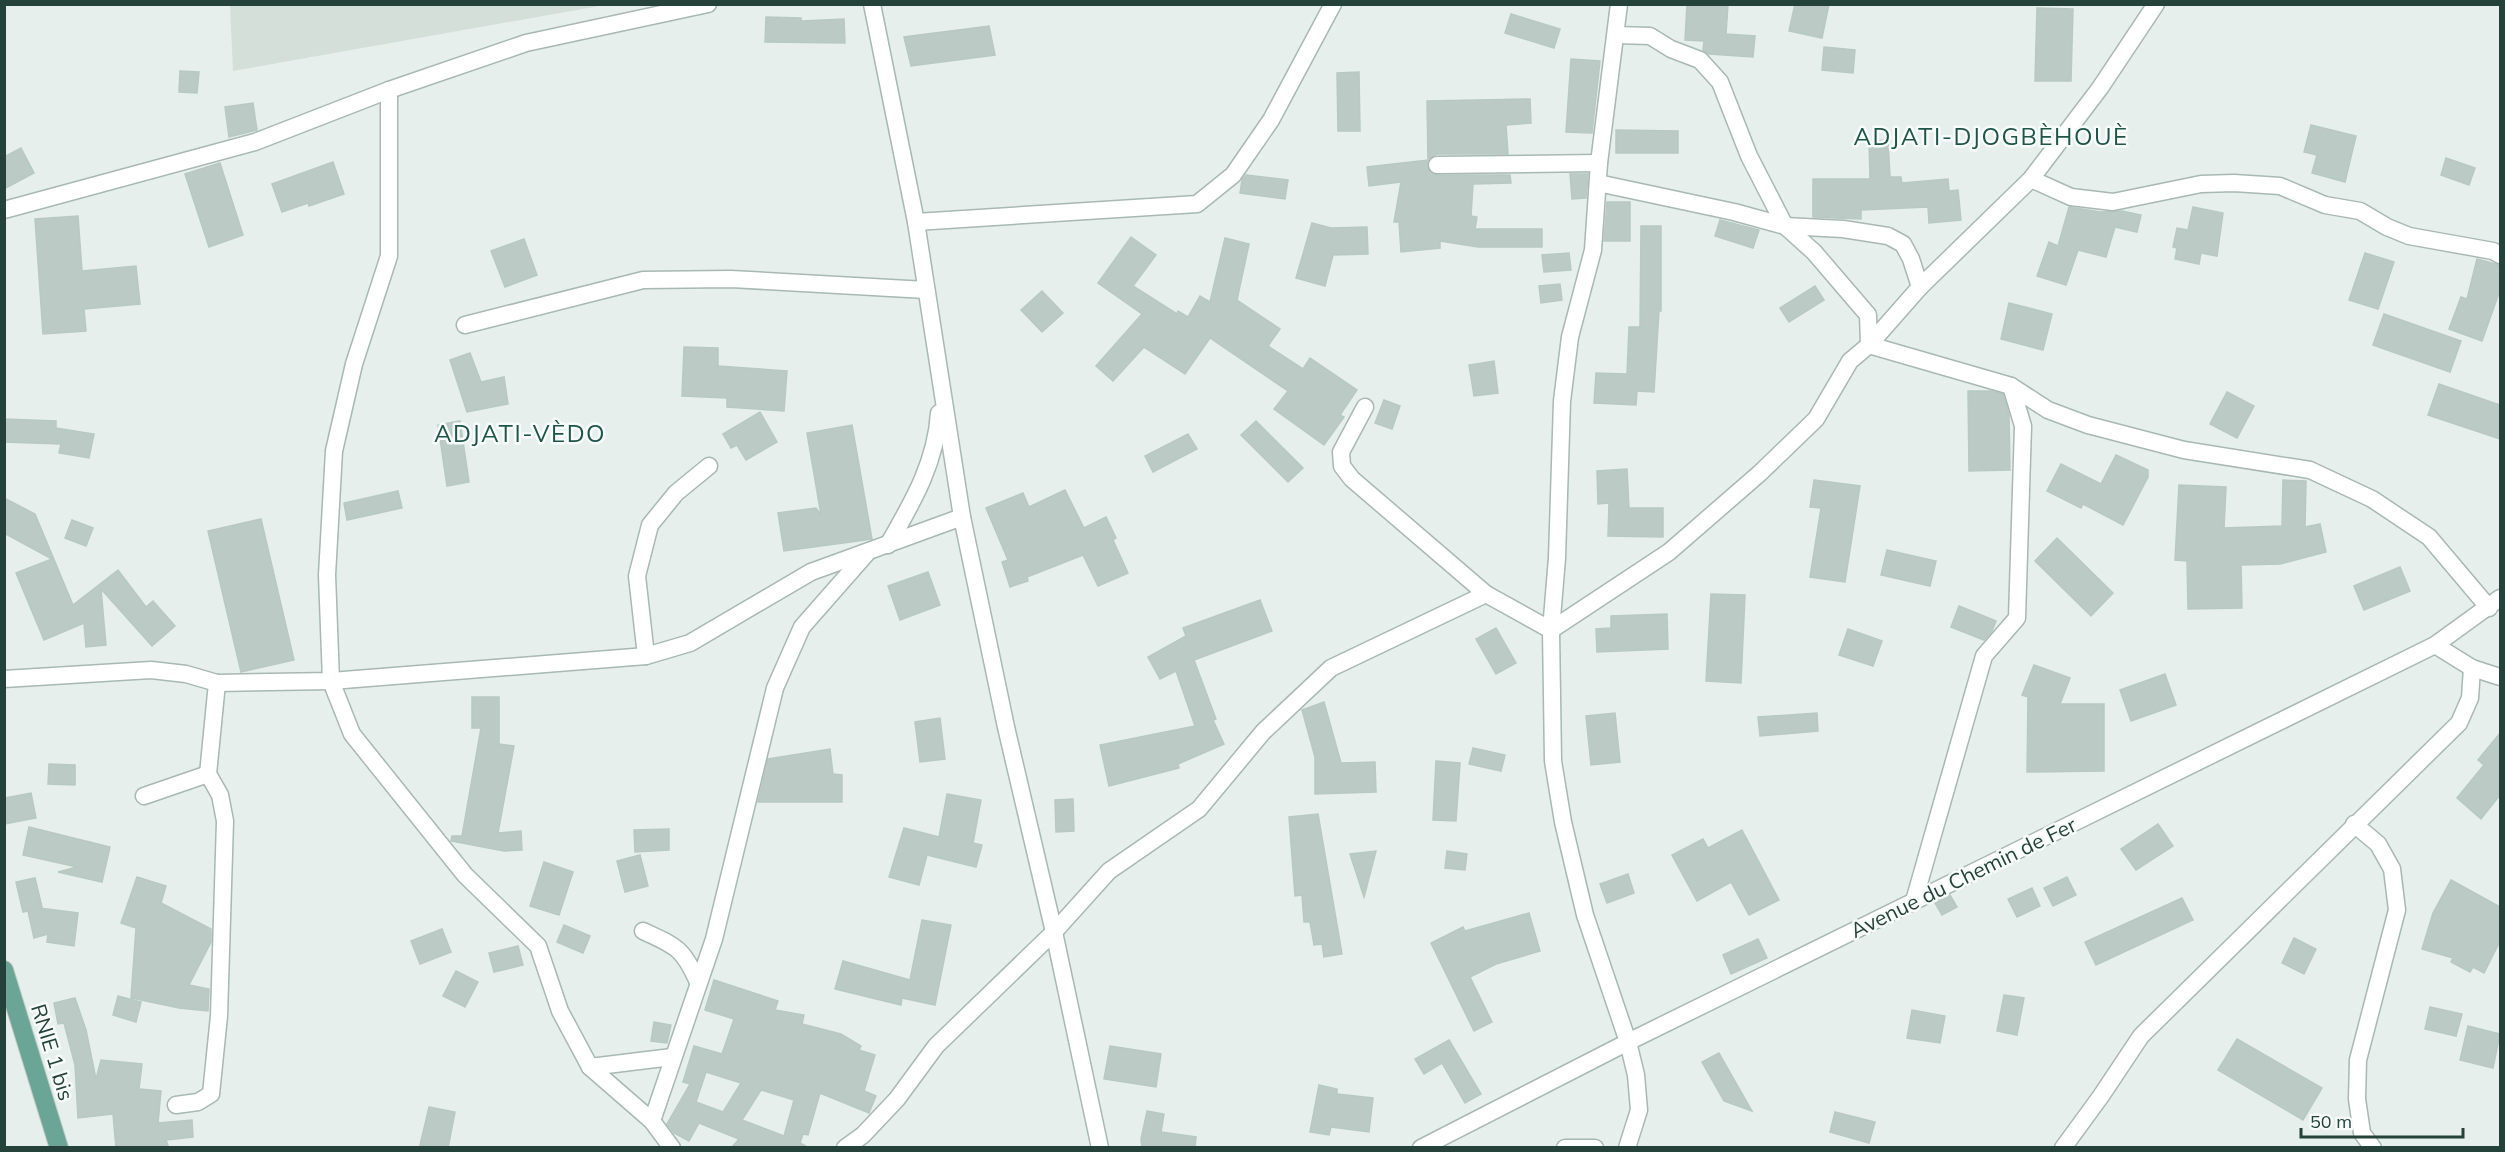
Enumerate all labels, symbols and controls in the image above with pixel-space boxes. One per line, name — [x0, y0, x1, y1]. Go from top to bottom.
district label: ADJATI-DJOGBÈHOUÈ — [1853, 121, 2129, 151]
district label: ADJATI-VÈDO — [434, 418, 606, 448]
street label: Avenue du Chemin de Fer — [1846, 811, 2081, 943]
street label: RNIE 1 bis — [26, 1001, 80, 1103]
scale bar — [2301, 1101, 2463, 1139]
text: 50 m — [2310, 1110, 2352, 1133]

